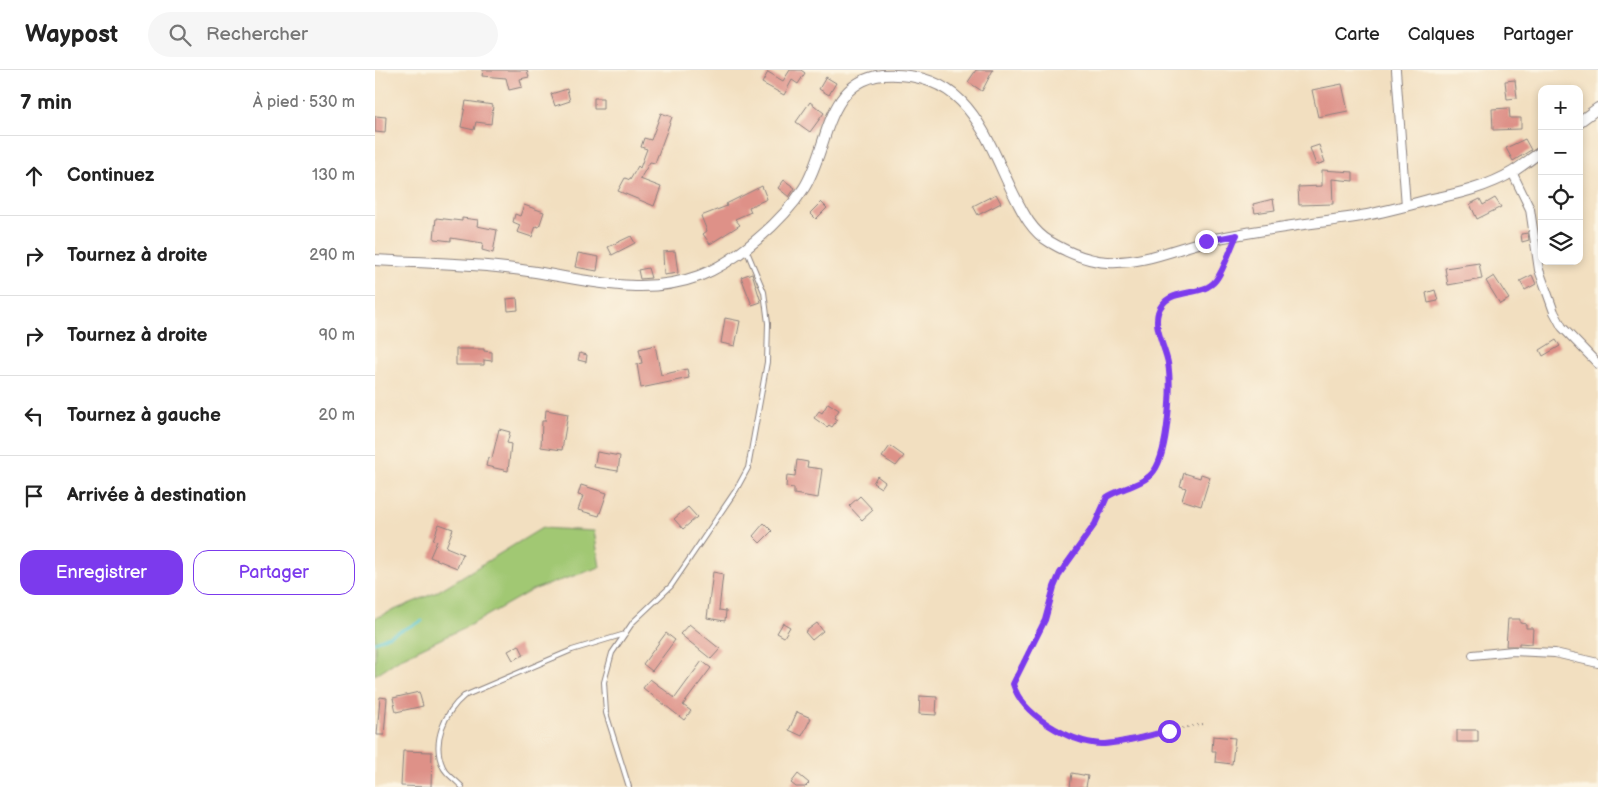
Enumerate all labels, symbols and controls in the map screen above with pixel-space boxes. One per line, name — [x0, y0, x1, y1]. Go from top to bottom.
search box — [148, 12, 498, 57]
text: Waypost — [25, 20, 118, 49]
icon: search — [166, 21, 194, 49]
text: Rechercher — [206, 23, 308, 46]
text: Carte — [1334, 24, 1380, 45]
text: Calques — [1408, 24, 1475, 45]
text: Partager — [1503, 24, 1573, 45]
map controls — [1538, 85, 1583, 265]
button: + — [1538, 85, 1583, 130]
text: 7 min — [20, 90, 72, 115]
text: À pied · 530 m — [253, 93, 355, 112]
button: − — [1538, 130, 1583, 175]
icon: ahead — [20, 162, 48, 190]
text: Continuez — [67, 164, 154, 187]
text: 130 m — [312, 166, 355, 185]
button: locate — [1538, 175, 1583, 220]
button: layers — [1538, 220, 1583, 265]
route end — [1195, 230, 1218, 253]
icon: right — [20, 242, 48, 270]
text: Tournez à droite — [67, 244, 208, 267]
text: 290 m — [309, 246, 355, 265]
icon: right — [20, 322, 48, 350]
text: Tournez à droite — [67, 324, 208, 347]
text: 90 m — [319, 326, 355, 345]
icon: left — [20, 402, 48, 430]
text: Tournez à gauche — [67, 404, 221, 427]
text: 20 m — [319, 406, 355, 425]
icon: arrive — [20, 482, 48, 510]
text: Arrivée à destination — [67, 484, 246, 507]
button: Enregistrer — [20, 550, 183, 595]
button: Partager — [193, 550, 355, 595]
route start — [1158, 720, 1181, 743]

